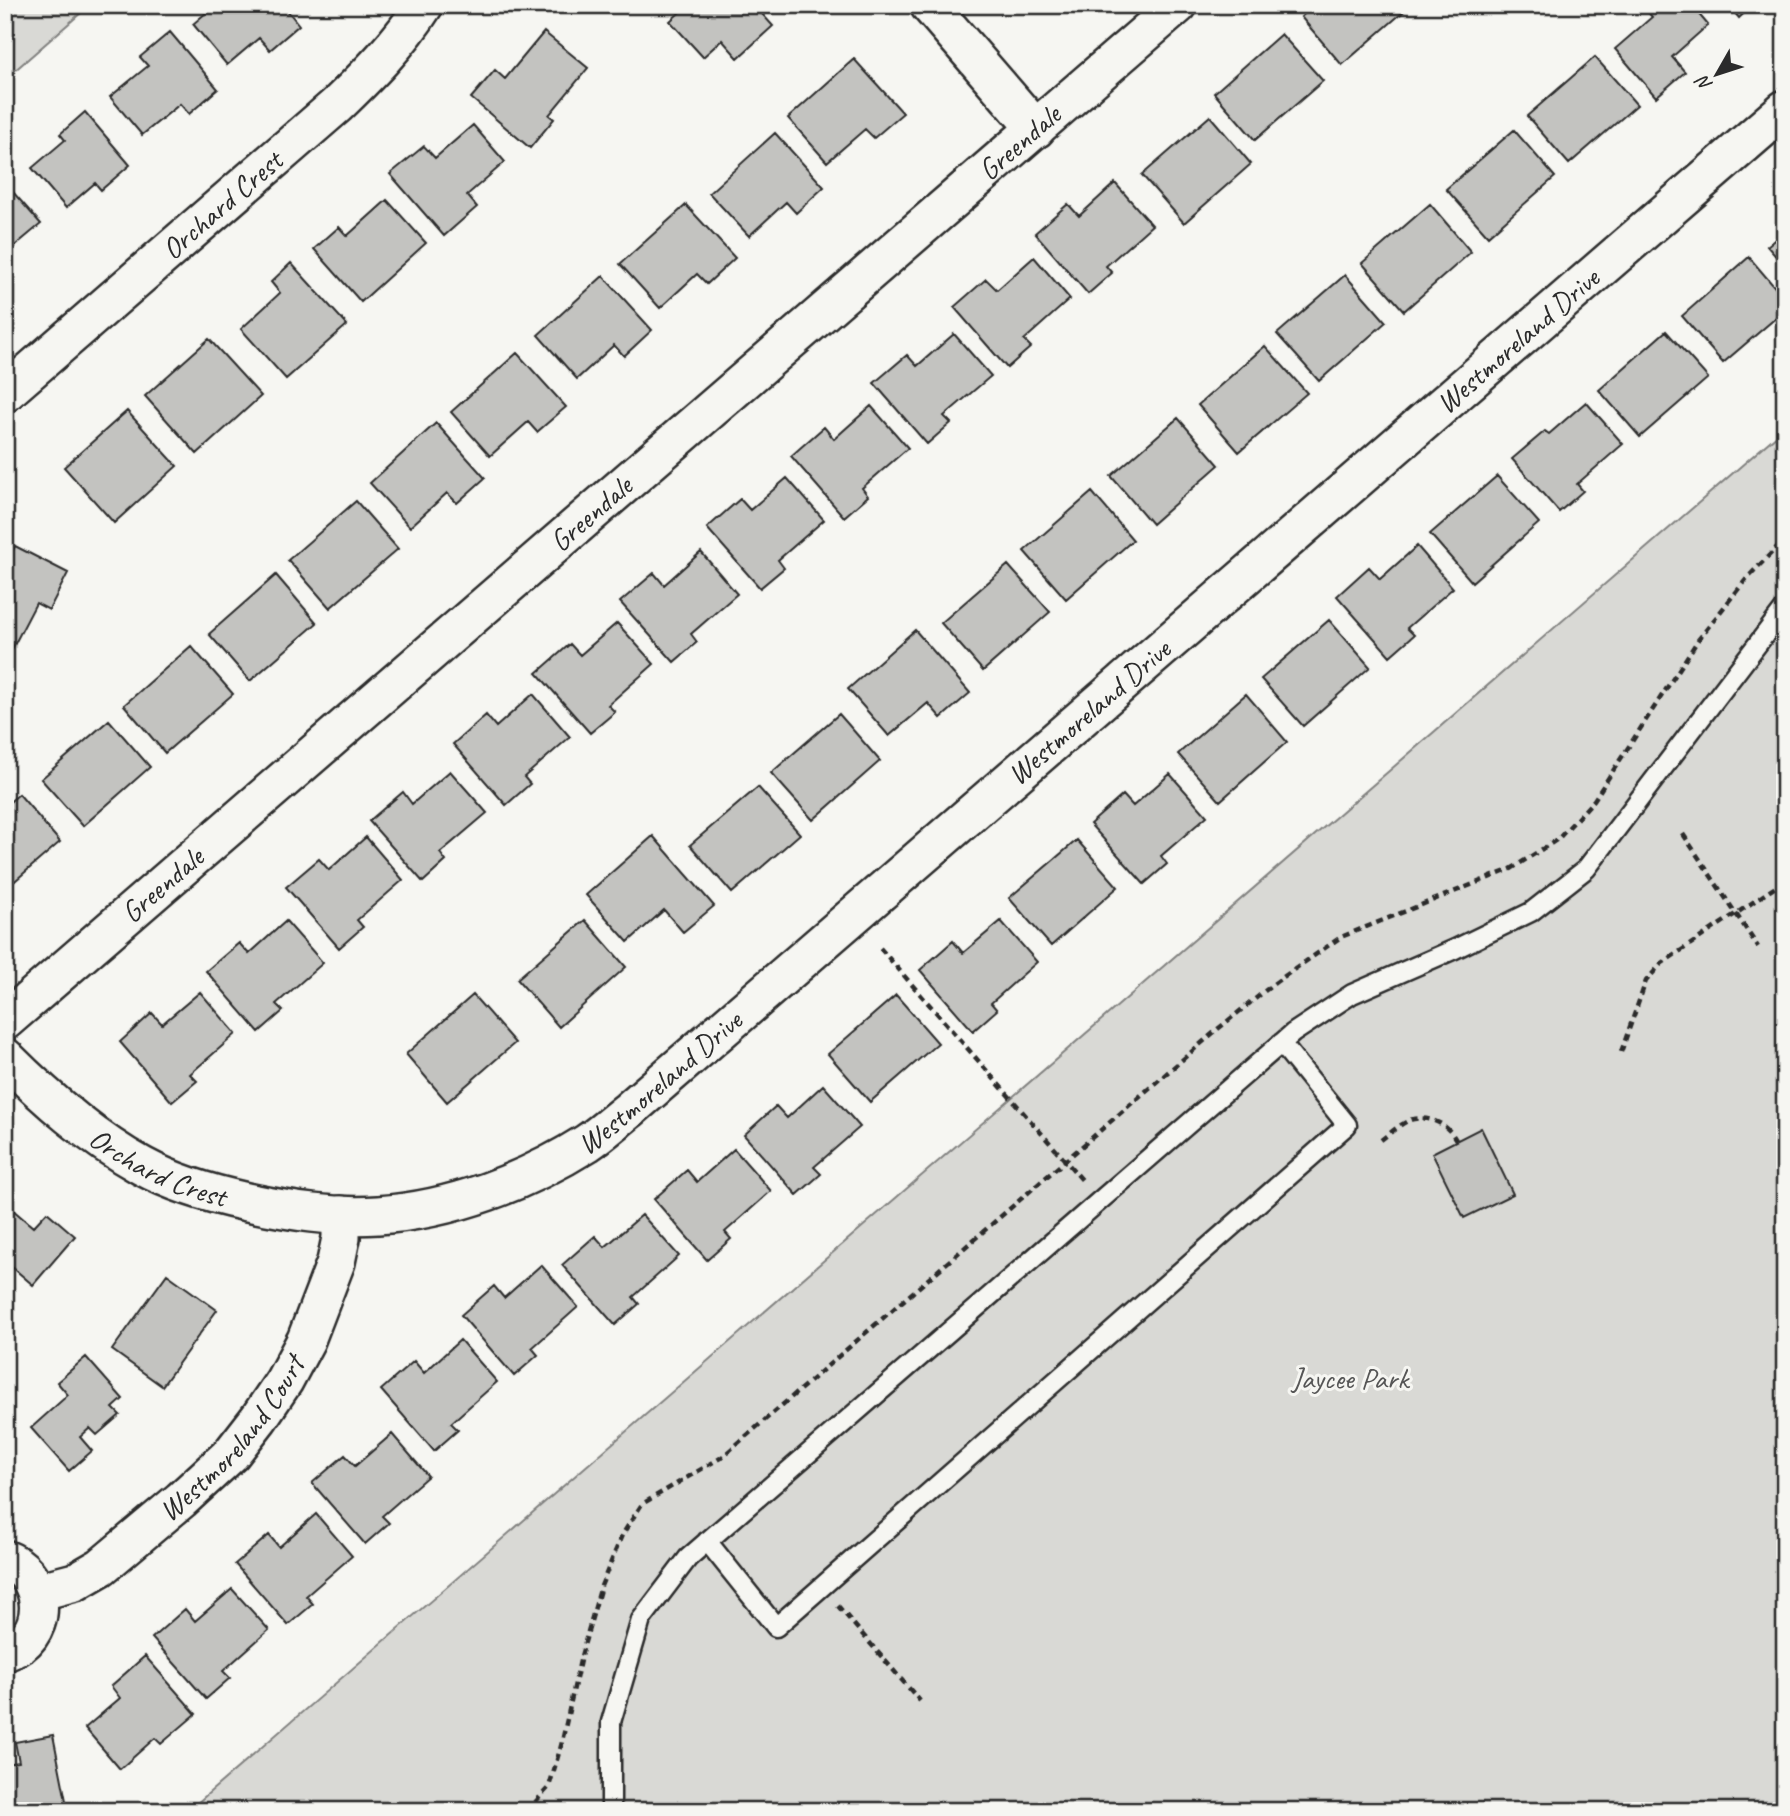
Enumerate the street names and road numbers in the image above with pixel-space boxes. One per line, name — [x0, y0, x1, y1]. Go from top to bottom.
street label: Greendale — [970, 95, 1070, 189]
street label: Orchard Crest — [154, 140, 292, 268]
street label: Westmoreland Drive — [1428, 258, 1609, 422]
street label: Greendale — [542, 466, 642, 560]
street label: Westmoreland Drive — [999, 629, 1180, 793]
street label: Greendale — [113, 837, 213, 931]
street label: Westmoreland Drive — [570, 1000, 751, 1163]
street label: Orchard Crest — [82, 1119, 233, 1216]
street label: Westmoreland Court — [151, 1346, 315, 1529]

